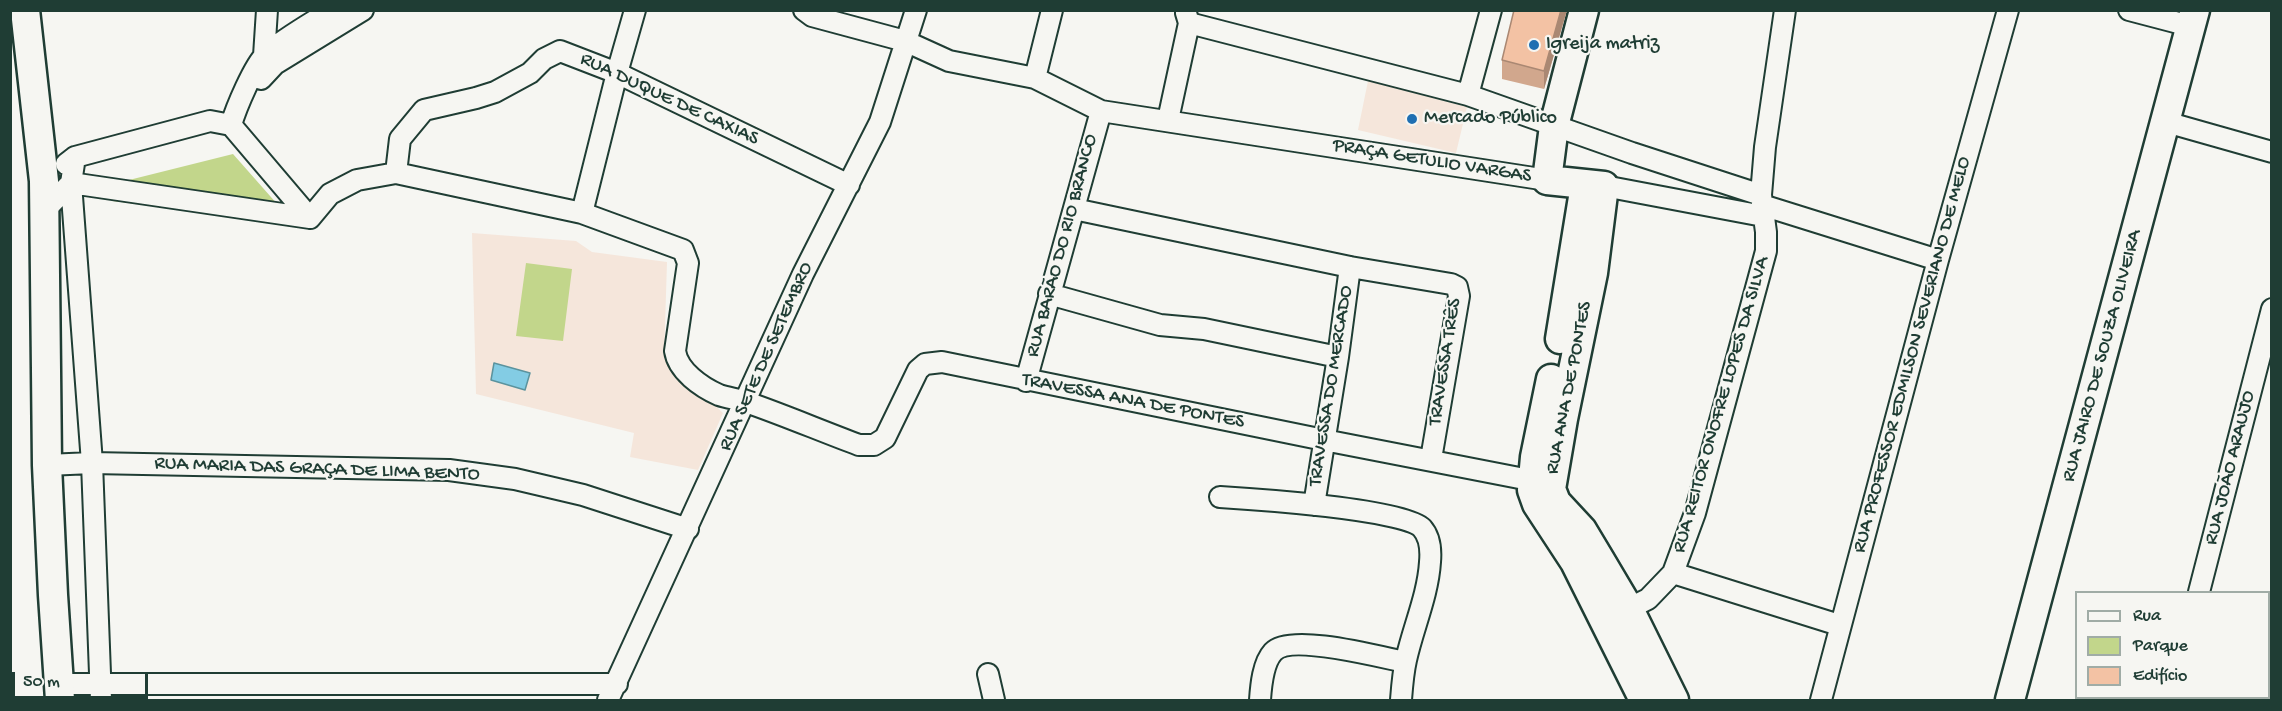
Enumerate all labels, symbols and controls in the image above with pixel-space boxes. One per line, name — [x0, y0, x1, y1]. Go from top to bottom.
place label: Igreija matriz — [1546, 33, 1659, 57]
marker: Igreija matriz — [1527, 38, 1541, 52]
street label: RUA DUQUE DE CAXIAS — [576, 48, 762, 152]
place label: Mercado Público — [1424, 107, 1557, 131]
marker: Mercado Público — [1405, 112, 1419, 126]
street label: RUA BARÃO DO RIO BRANCO — [1022, 132, 1104, 360]
street label: PRAÇA GETULIO VARGAS — [1331, 134, 1533, 190]
street label: RUA PROFESSOR EDMILSON SEVERIANO DE MELO — [1848, 154, 1978, 556]
street label: RUA JAIRO DE SOUZA OLIVEIRA — [2058, 227, 2148, 485]
street label: RUA REITOR ONOFRE LOPES DA SILVA — [1668, 254, 1776, 556]
street label: RUA SETE DE SETEMBRO — [715, 259, 819, 455]
street label: TRAVESSA DO MERCADO — [1304, 284, 1360, 488]
street label: TRAVESSA TRÊS — [1424, 297, 1468, 427]
street label: RUA ANA DE PONTES — [1541, 299, 1599, 477]
street label: TRAVESSA ANA DE PONTES — [1020, 369, 1246, 435]
street label: RUA JOÃO ARAUJO — [2200, 388, 2262, 548]
street label: RUA MARIA DAS GRAÇA DE LIMA BENTO — [154, 452, 480, 488]
legend — [2075, 591, 2270, 699]
text: Rua — [2133, 606, 2161, 627]
text: Parque — [2133, 636, 2188, 657]
scale bar — [15, 660, 152, 698]
text: Edifício — [2133, 666, 2187, 687]
text: 50 m — [23, 672, 60, 693]

